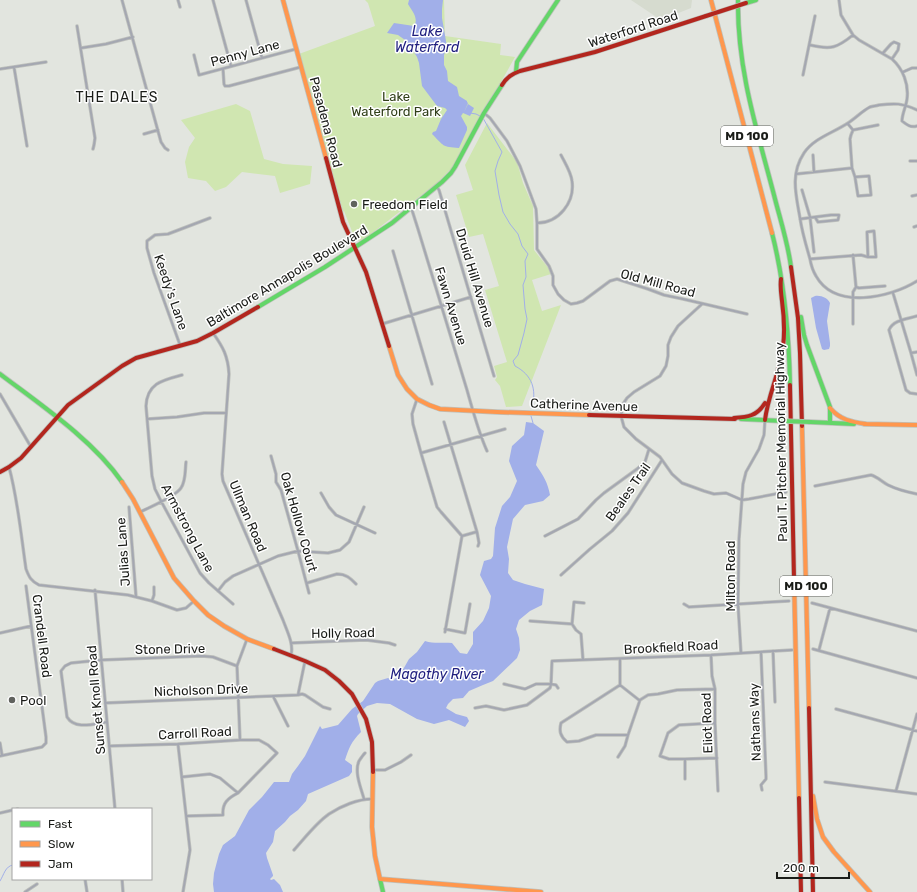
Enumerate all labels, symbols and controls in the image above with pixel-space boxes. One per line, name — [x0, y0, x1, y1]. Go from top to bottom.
street label: Waterford Road — [586, 7, 680, 51]
water label: Lake Waterford — [395, 23, 460, 56]
street label: Penny Lane — [209, 37, 281, 69]
street label: Pasadena Road — [307, 75, 345, 169]
district label: THE DALES — [76, 89, 158, 106]
park label: Lake Waterford Park — [351, 89, 441, 119]
road number: MD 100 — [721, 126, 773, 146]
place label: Freedom Field — [362, 197, 448, 212]
marker: Freedom Field — [349, 199, 359, 209]
street label: Baltimore Annapolis Boulevard — [204, 222, 370, 330]
street label: Druid Hill Avenue — [453, 227, 497, 329]
street label: Keedy's Lane — [151, 252, 191, 332]
street label: Fawn Avenue — [432, 265, 470, 347]
street label: Old Mill Road — [619, 266, 697, 300]
street label: Paul T. Pitcher Memorial Highway — [772, 342, 791, 542]
street label: Catherine Avenue — [530, 396, 638, 414]
street label: Beales Trail — [602, 460, 654, 524]
street label: Oak Hollow Court — [278, 470, 320, 574]
street label: Ullman Road — [226, 478, 270, 554]
street label: Armstrong Lane — [158, 481, 218, 575]
street label: Julias Lane — [113, 517, 133, 587]
street label: Milton Road — [723, 540, 738, 612]
road number: MD 100 — [780, 576, 832, 596]
street label: Crandell Road — [29, 593, 55, 679]
street label: Holly Road — [311, 625, 375, 641]
street label: Brookfield Road — [623, 637, 719, 657]
street label: Stone Drive — [135, 641, 205, 657]
street label: Sunset Knoll Road — [84, 645, 108, 755]
water label: Magothy River — [390, 666, 484, 683]
street label: Nicholson Drive — [154, 681, 248, 699]
street label: Nathans Way — [746, 683, 764, 761]
street label: Eliot Road — [698, 692, 716, 754]
place label: Pool — [20, 693, 46, 708]
marker: Pool — [7, 695, 17, 705]
street label: Carroll Road — [158, 724, 232, 742]
legend — [12, 808, 152, 880]
text: Fast — [48, 817, 72, 831]
text: Slow — [48, 837, 75, 851]
scale bar — [777, 854, 849, 880]
text: Jam — [48, 857, 73, 871]
text: 200 m — [783, 861, 819, 875]

